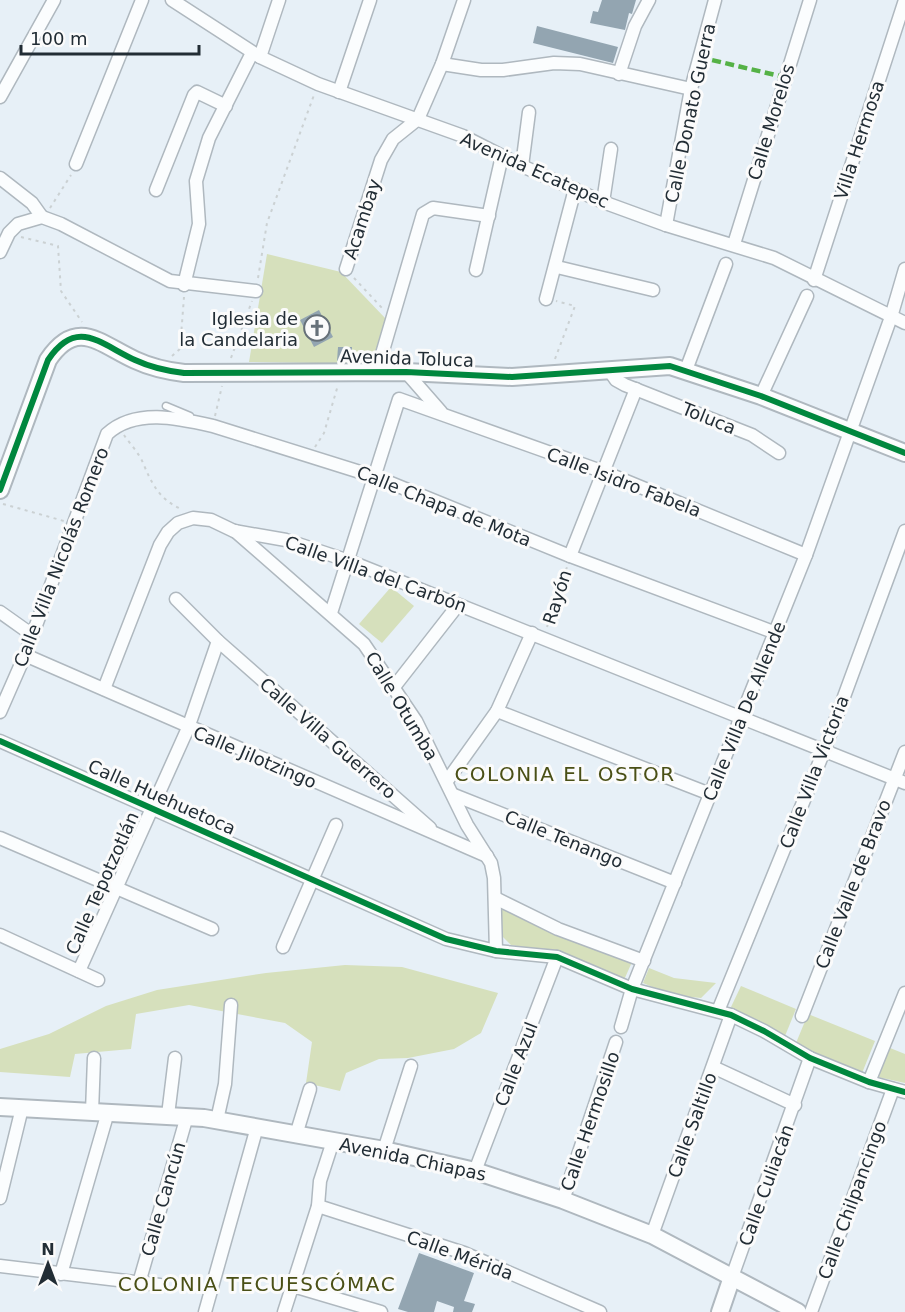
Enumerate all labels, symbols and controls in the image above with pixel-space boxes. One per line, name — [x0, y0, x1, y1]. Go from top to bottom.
scale bar — [21, 18, 200, 56]
street label: Calle Donato Guerra — [661, 21, 719, 205]
text: 100 m — [30, 28, 88, 49]
street label: Calle Morelos — [743, 61, 799, 183]
street label: Villa Hermosa — [830, 78, 888, 202]
street label: Avenida Ecatepec — [457, 128, 613, 212]
street label: Acambay — [339, 176, 385, 262]
place label: Iglesia de la Candelaria — [179, 308, 298, 350]
church icon: Iglesia de la Candelaria — [302, 313, 332, 343]
street label: Avenida Toluca — [340, 345, 474, 371]
street label: Toluca — [678, 397, 739, 438]
street label: Calle Isidro Fabela — [544, 443, 704, 521]
street label: Calle Villa Nicolás Romero — [9, 444, 113, 670]
street label: Calle Chapa de Mota — [354, 461, 534, 551]
street label: Calle Villa del Carbón — [282, 531, 470, 617]
street label: Rayón — [538, 567, 576, 627]
street label: Calle Villa De Allende — [698, 618, 790, 804]
street label: Calle Otumba — [361, 648, 443, 764]
street label: Calle Villa Guerrero — [256, 673, 400, 803]
street label: Calle Villa Victoria — [775, 692, 853, 852]
street label: Calle Jilotzingo — [190, 722, 320, 792]
street label: Calle Huehuetoca — [85, 755, 239, 839]
district label: COLONIA EL OSTOR — [454, 762, 676, 786]
street label: Calle Valle de Bravo — [811, 796, 895, 972]
street label: Calle Tenango — [502, 806, 626, 872]
street label: Calle Tepotzotlán — [61, 808, 143, 958]
street label: Calle Azul — [490, 1019, 542, 1109]
street label: Calle Hermosillo — [556, 1049, 624, 1193]
street label: Calle Saltillo — [663, 1069, 721, 1181]
street label: Calle Chilpancingo — [814, 1118, 890, 1282]
street label: Calle Culiacán — [734, 1121, 798, 1249]
street label: Avenida Chiapas — [338, 1133, 488, 1185]
street label: Calle Cancún — [137, 1139, 189, 1259]
street label: Calle Mérida — [404, 1226, 516, 1284]
north arrow — [18, 1234, 78, 1294]
text: N — [41, 1240, 55, 1259]
district label: COLONIA TECUESCÓMAC — [118, 1272, 396, 1296]

